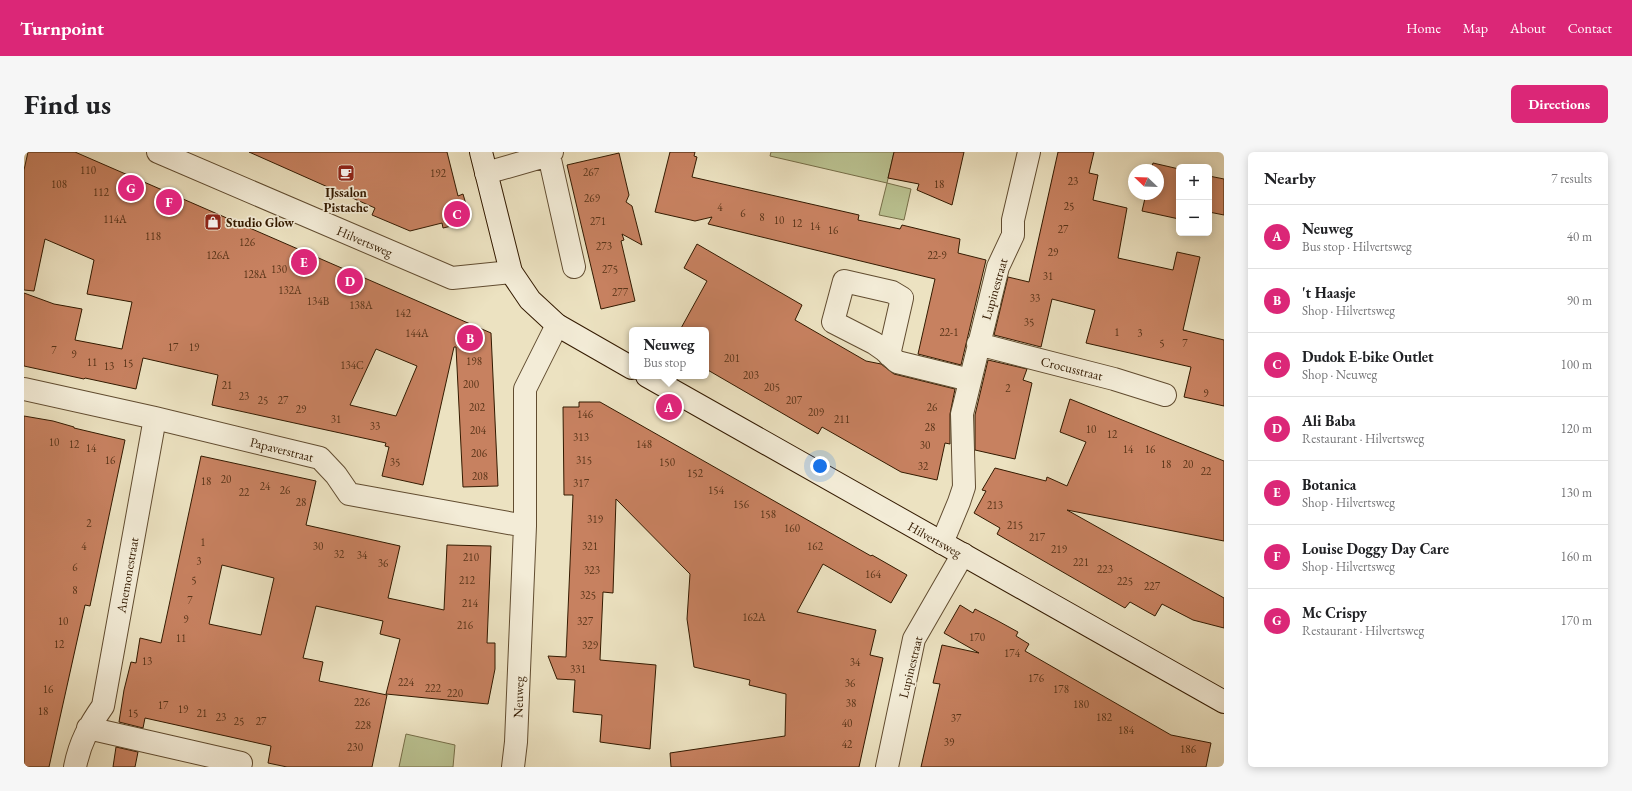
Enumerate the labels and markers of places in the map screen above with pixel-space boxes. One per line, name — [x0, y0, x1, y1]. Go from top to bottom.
cafe icon: IJssalon Pistache — [336, 163, 356, 183]
pin: G — [118, 173, 144, 203]
place label: IJssalon Pistache — [324, 184, 369, 216]
pin: F — [156, 187, 182, 217]
pin: C — [444, 199, 470, 229]
shop icon: Studio Glow — [203, 212, 223, 232]
place label: Studio Glow — [226, 214, 294, 231]
pin: E — [291, 247, 317, 277]
pin: D — [337, 266, 363, 296]
pin: B — [457, 323, 483, 353]
pin: A — [656, 392, 682, 422]

